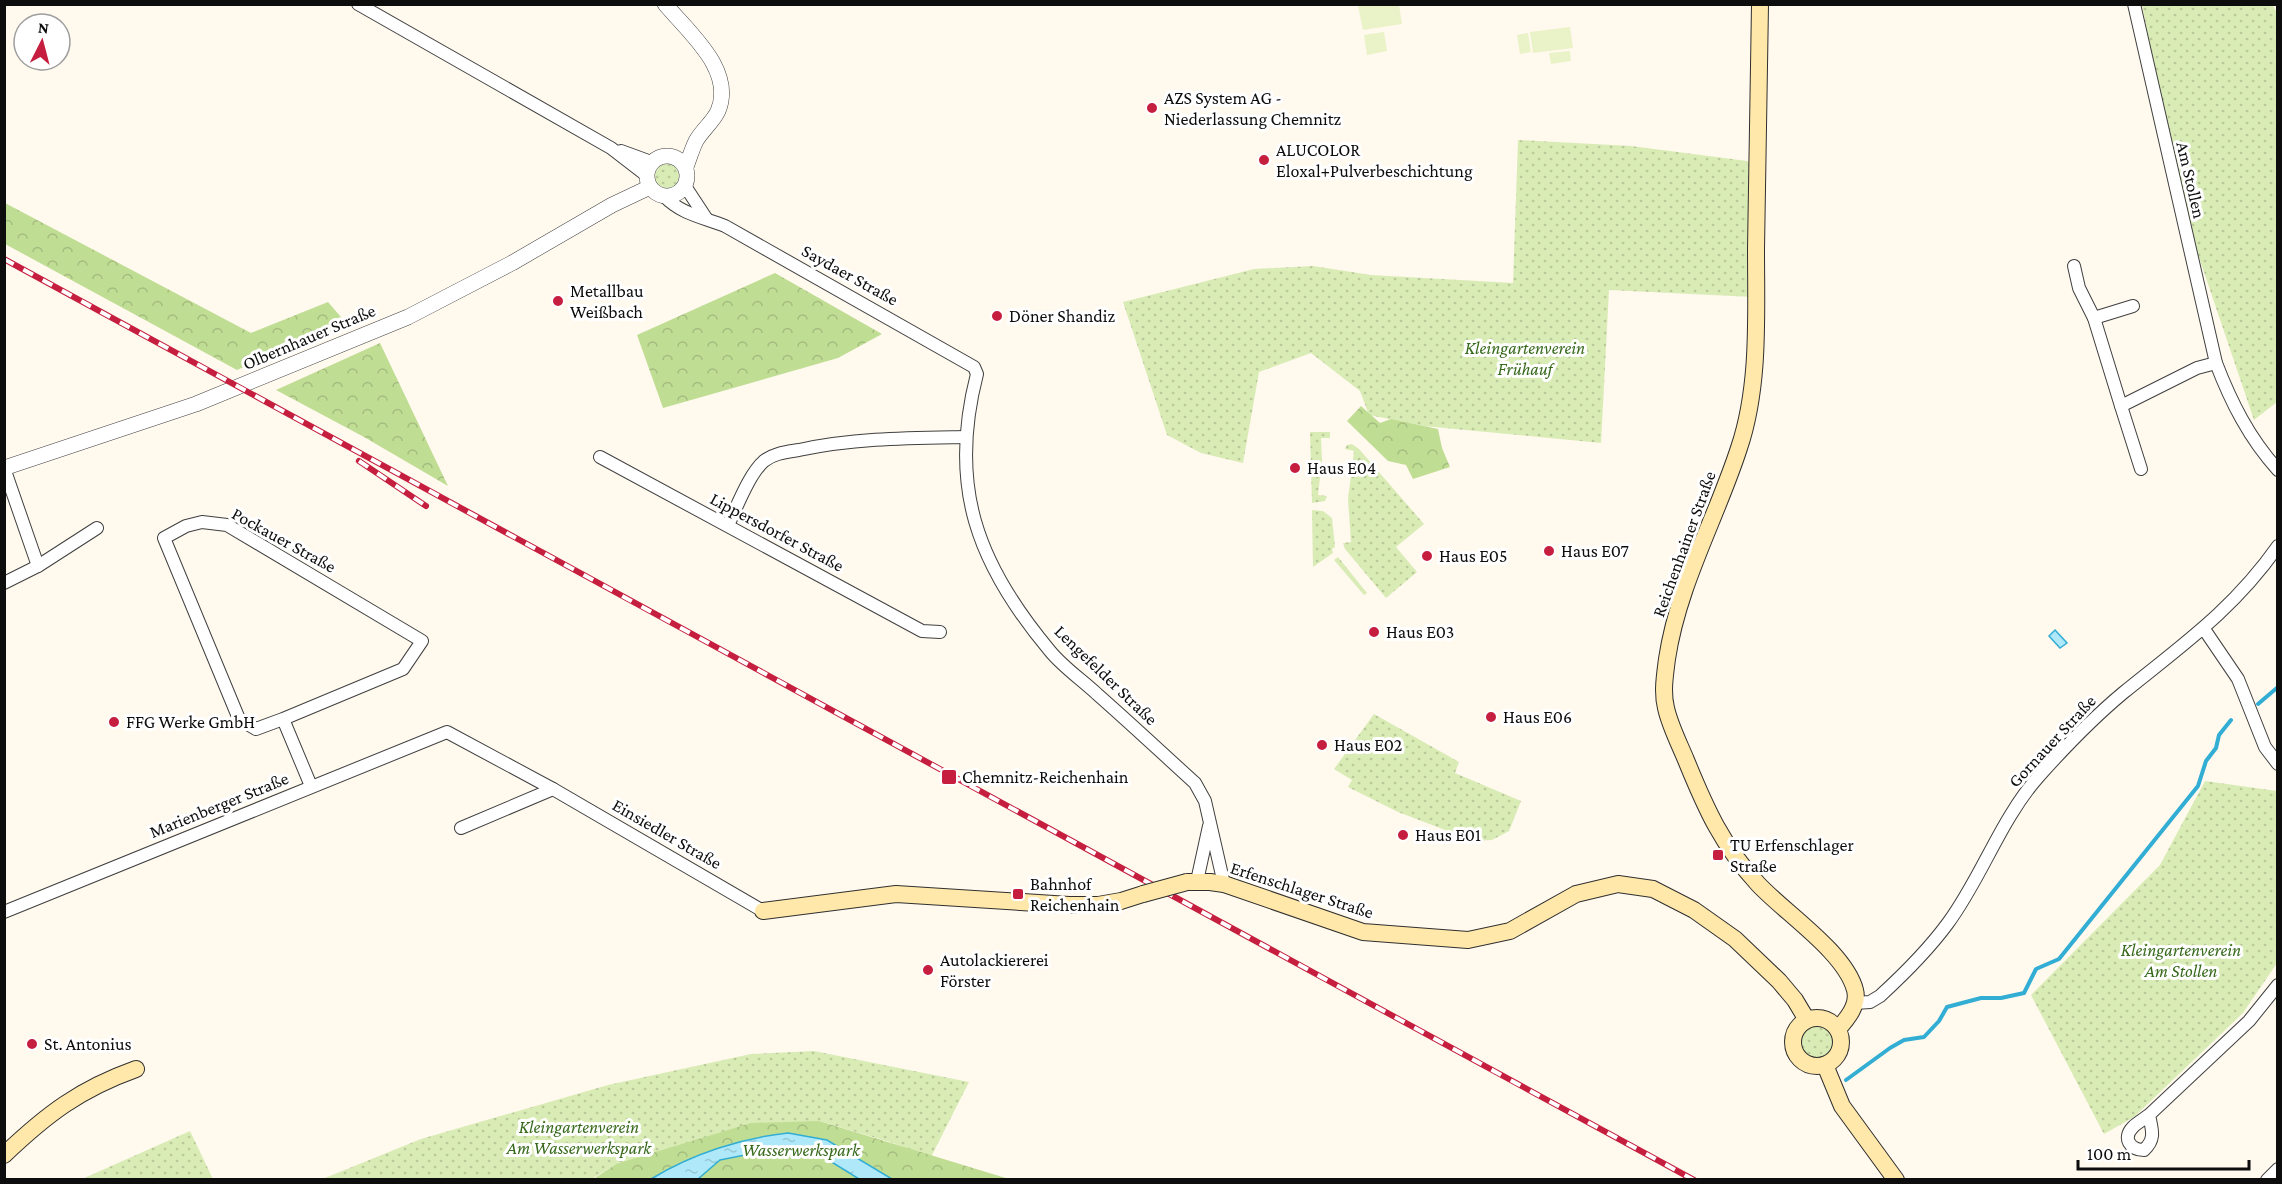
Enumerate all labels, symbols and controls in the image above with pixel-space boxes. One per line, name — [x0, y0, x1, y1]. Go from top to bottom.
north arrow — [12, 12, 72, 72]
text: N — [37, 19, 50, 37]
place label: AZS System AG - Niederlassung Chemnitz — [1164, 88, 1342, 129]
marker: AZS System AG - Niederlassung Chemnitz — [1145, 101, 1159, 115]
place label: ALUCOLOR Eloxal+Pulverbeschichtung — [1276, 140, 1473, 181]
street label: Am Stollen — [2172, 140, 2210, 221]
marker: ALUCOLOR Eloxal+Pulverbeschichtung — [1257, 153, 1271, 167]
street label: Saydaer Straße — [798, 240, 902, 310]
place label: Metallbau Weißbach — [570, 281, 644, 322]
marker: Metallbau Weißbach — [551, 294, 565, 308]
street label: Olbernhauer Straße — [240, 300, 378, 374]
place label: Döner Shandiz — [1009, 306, 1116, 326]
marker: Döner Shandiz — [990, 309, 1004, 323]
park label: Kleingartenverein Frühauf — [1465, 338, 1585, 379]
place label: Haus E04 — [1307, 458, 1376, 478]
marker: Haus E04 — [1288, 461, 1302, 475]
street label: Reichenhainer Straße — [1648, 468, 1720, 620]
street label: Lippersdorfer Straße — [707, 488, 847, 576]
street label: Pockauer Straße — [229, 503, 340, 577]
place label: Haus E07 — [1561, 541, 1629, 561]
marker: Haus E07 — [1542, 544, 1556, 558]
place label: Haus E05 — [1439, 546, 1507, 566]
marker: Haus E05 — [1420, 549, 1434, 563]
street label: Lengefelder Straße — [1051, 621, 1161, 729]
place label: Haus E03 — [1386, 622, 1454, 642]
marker: Haus E03 — [1367, 625, 1381, 639]
street label: Gornauer Straße — [2004, 691, 2100, 791]
place label: Haus E06 — [1503, 707, 1572, 727]
marker: Haus E06 — [1484, 710, 1498, 724]
place label: FFG Werke GmbH — [126, 712, 255, 732]
marker: FFG Werke GmbH — [107, 715, 121, 729]
place label: Haus E02 — [1334, 735, 1402, 755]
marker: Haus E02 — [1315, 738, 1329, 752]
place label: Chemnitz-Reichenhain — [962, 767, 1129, 787]
street label: Marienberger Straße — [147, 768, 292, 842]
marker: Chemnitz-Reichenhain — [940, 768, 958, 786]
street label: Einsiedler Straße — [609, 795, 725, 873]
place label: Haus E01 — [1415, 825, 1481, 845]
marker: Haus E01 — [1396, 828, 1410, 842]
place label: TU Erfenschlager Straße — [1730, 835, 1855, 876]
marker: TU Erfenschlager Straße — [1711, 848, 1725, 862]
street label: Erfenschlager Straße — [1228, 857, 1376, 923]
place label: Bahnhof Reichenhain — [1030, 874, 1120, 915]
marker: Bahnhof Reichenhain — [1011, 887, 1025, 901]
park label: Kleingartenverein Am Stollen — [2121, 940, 2241, 981]
place label: Autolackiererei Förster — [940, 950, 1049, 991]
marker: Autolackiererei Förster — [921, 963, 935, 977]
place label: St. Antonius — [44, 1034, 132, 1054]
marker: St. Antonius — [25, 1037, 39, 1051]
park label: Kleingartenverein Am Wasserwerkspark — [506, 1117, 652, 1158]
scale bar — [2078, 1133, 2249, 1171]
park label: Wasserwerkspark — [742, 1140, 861, 1160]
text: 100 m — [2087, 1144, 2132, 1164]

